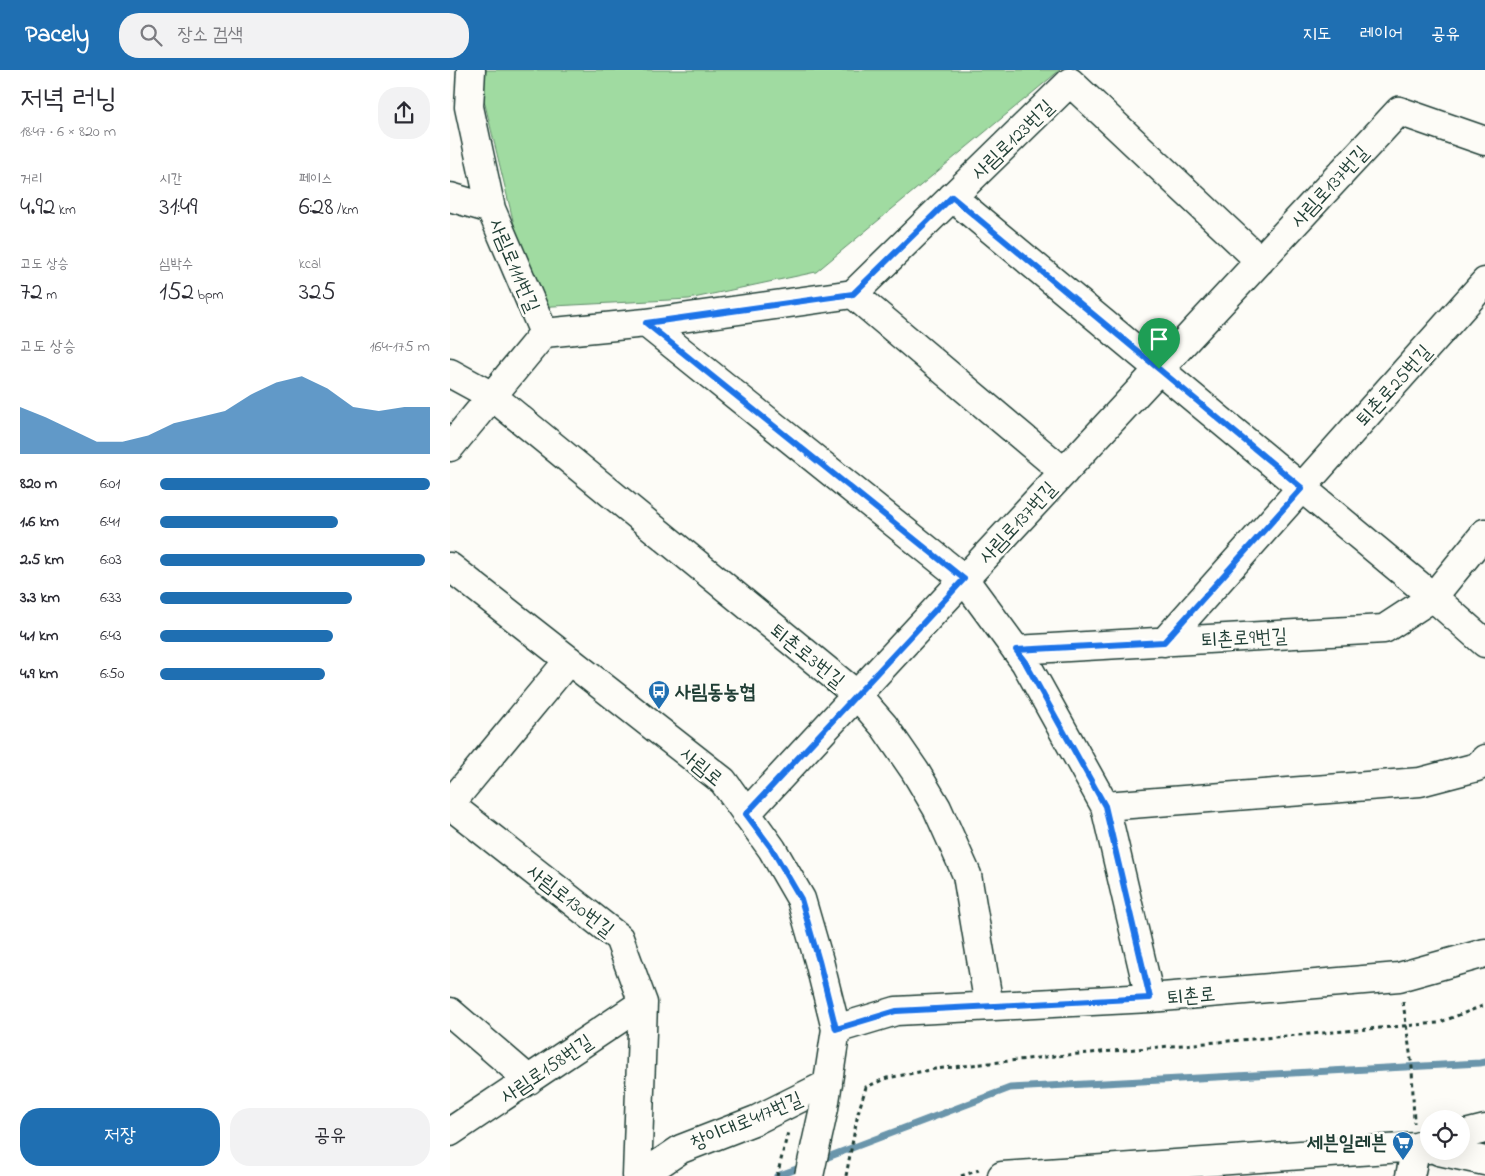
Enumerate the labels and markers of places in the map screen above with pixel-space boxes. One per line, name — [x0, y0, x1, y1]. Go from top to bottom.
pin — [1138, 318, 1180, 369]
bus stop icon: 사림동농협 — [647, 679, 671, 710]
place label: 사림동농협 — [674, 679, 755, 708]
place label: 세븐일레븐 — [1307, 1130, 1387, 1159]
supermarket icon: 세븐일레븐 — [1391, 1130, 1415, 1161]

